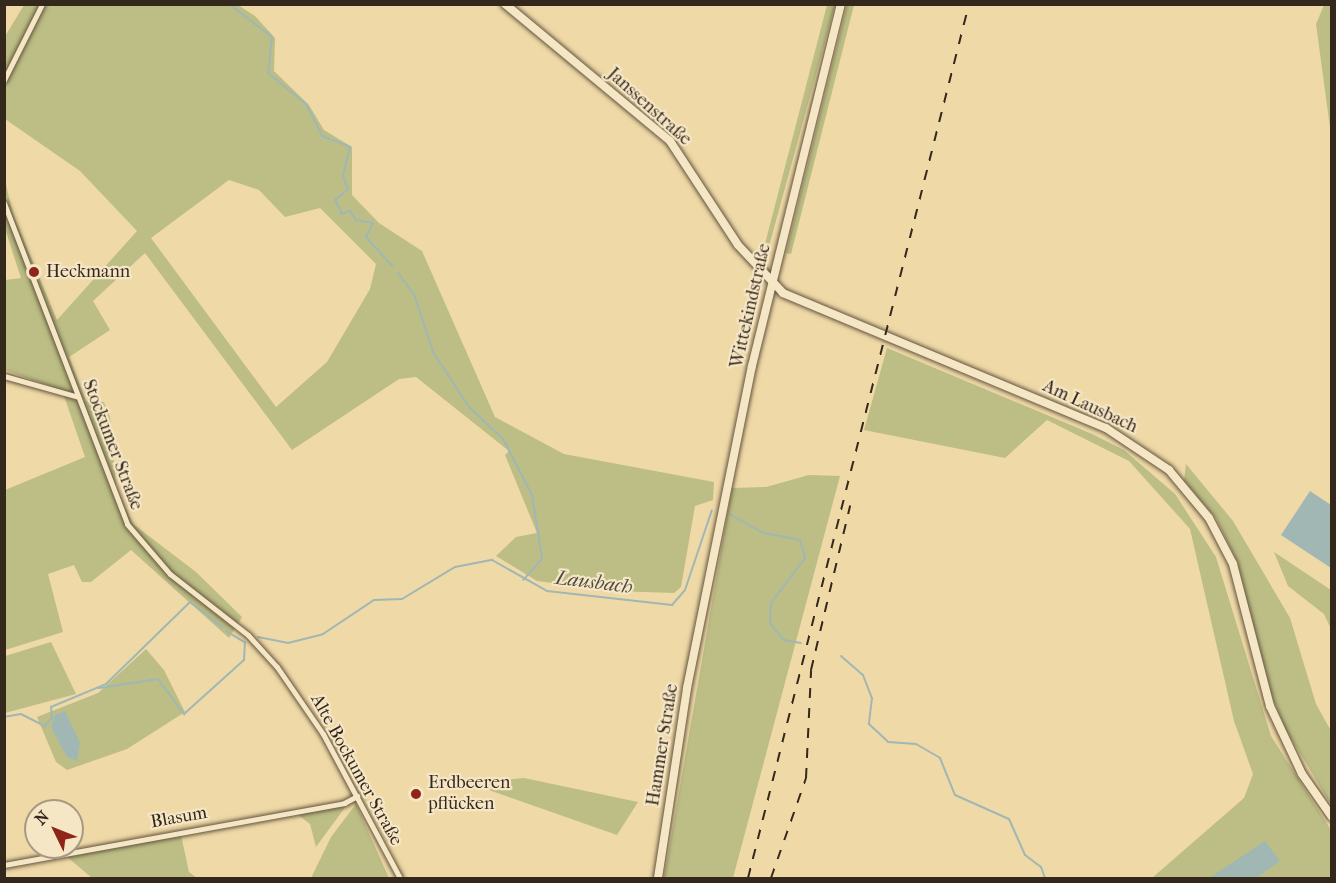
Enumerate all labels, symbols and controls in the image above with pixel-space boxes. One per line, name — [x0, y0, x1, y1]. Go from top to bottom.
street label: Janssenstraße — [603, 64, 695, 150]
street label: Wittekindstraße — [726, 242, 776, 370]
place label: Heckmann — [46, 261, 130, 283]
marker: Heckmann — [27, 265, 41, 279]
street label: Am Lausbach — [1039, 376, 1141, 438]
street label: Stockumer Straße — [77, 377, 147, 513]
water label: Lausbach — [554, 565, 634, 599]
street label: Hammer Straße — [643, 682, 683, 808]
street label: Alte Bockumer Straße — [305, 691, 407, 849]
place label: Erdbeeren pflücken — [428, 773, 510, 816]
marker: Erdbeeren pflücken — [409, 787, 423, 801]
north arrow — [24, 799, 84, 859]
street label: Blasum — [149, 802, 209, 834]
text: N — [31, 807, 53, 829]

